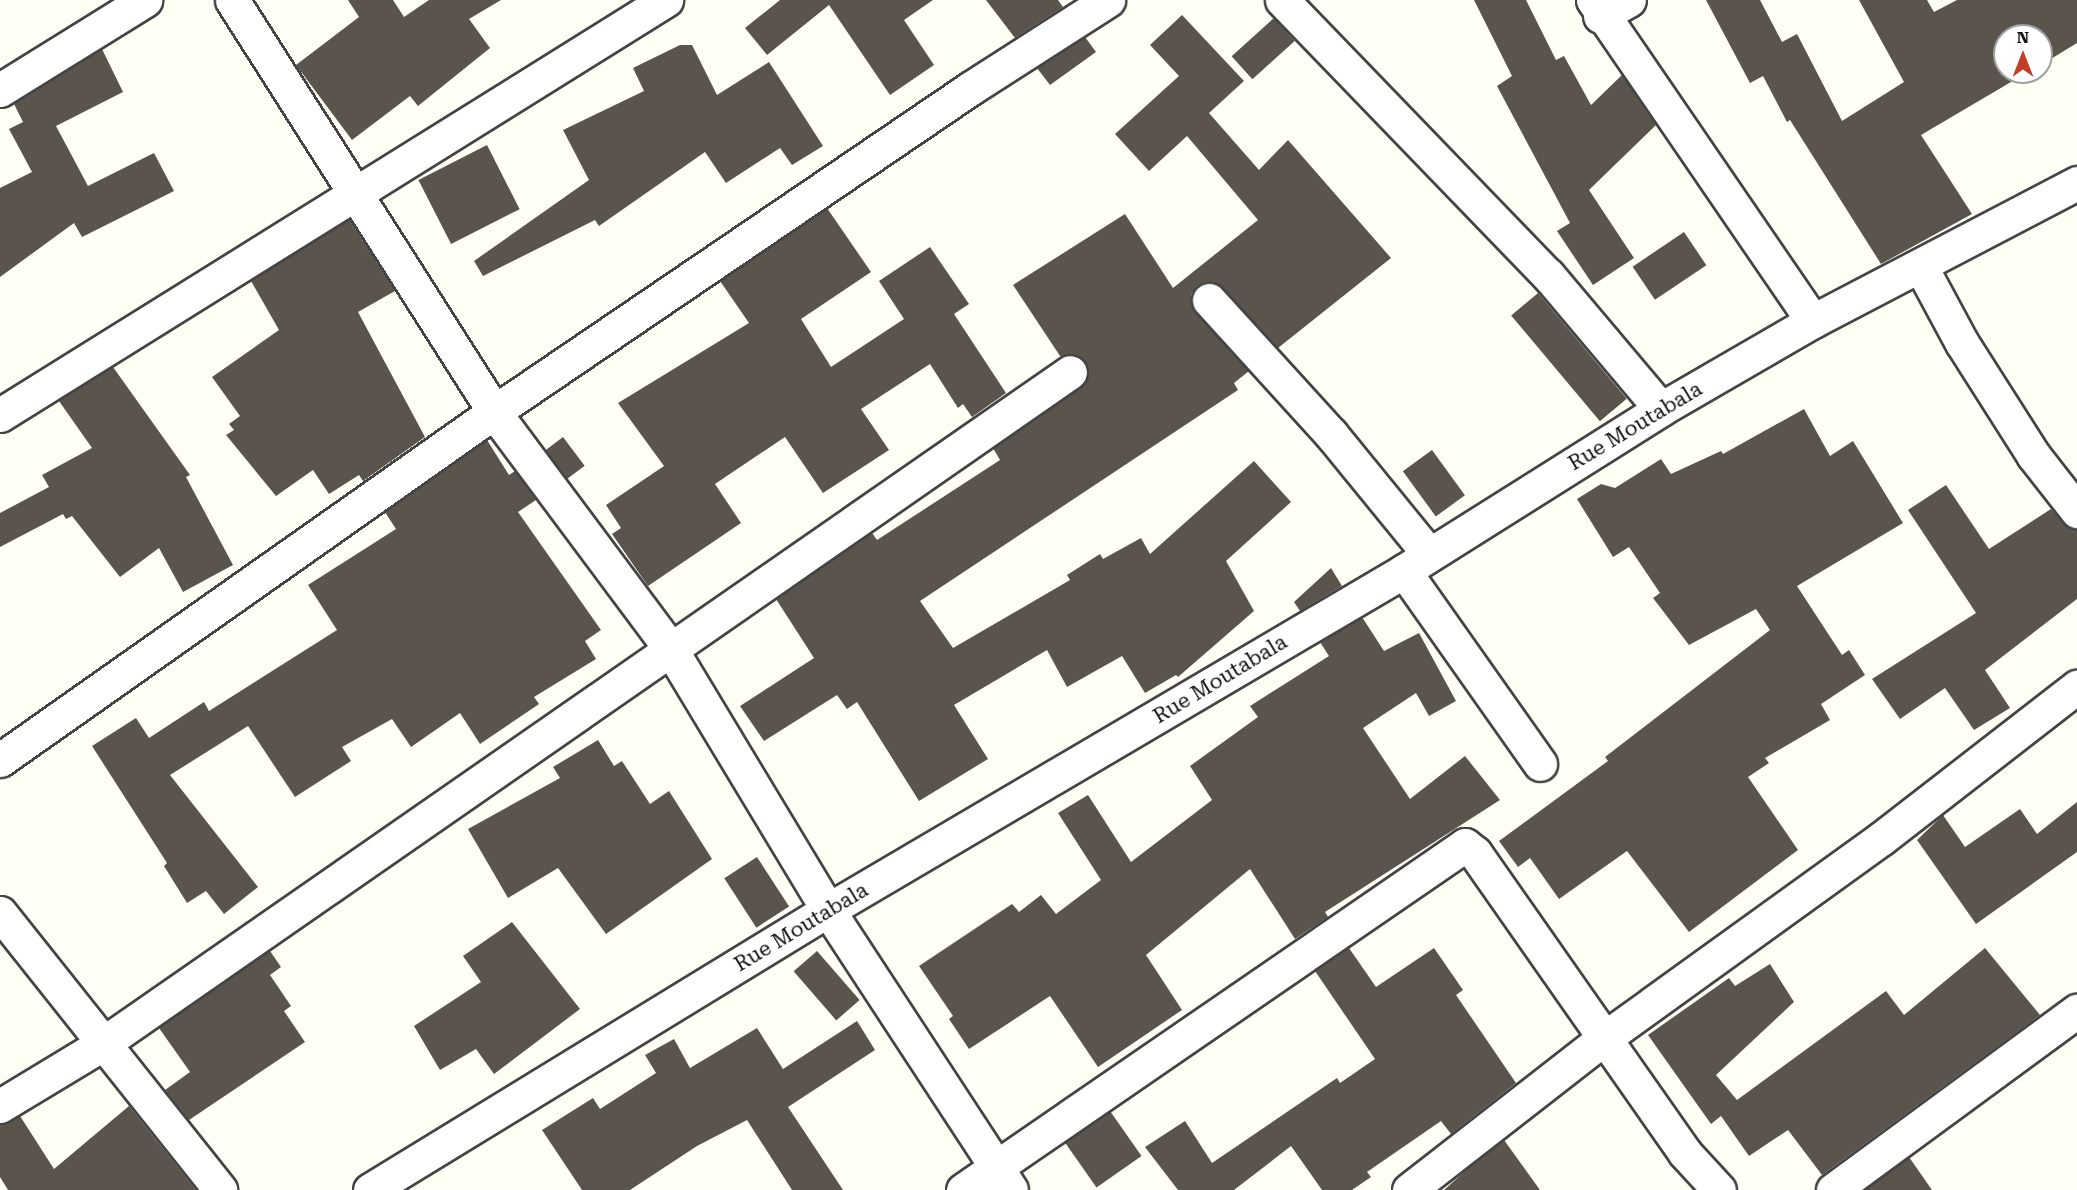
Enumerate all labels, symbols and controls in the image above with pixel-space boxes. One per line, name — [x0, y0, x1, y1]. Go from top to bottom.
north arrow — [1993, 24, 2053, 84]
text: N — [2017, 28, 2029, 47]
street label: Rue Moutabala — [1564, 376, 1706, 476]
street label: Rue Moutabala — [1149, 629, 1291, 729]
street label: Rue Moutabala — [730, 877, 872, 977]

